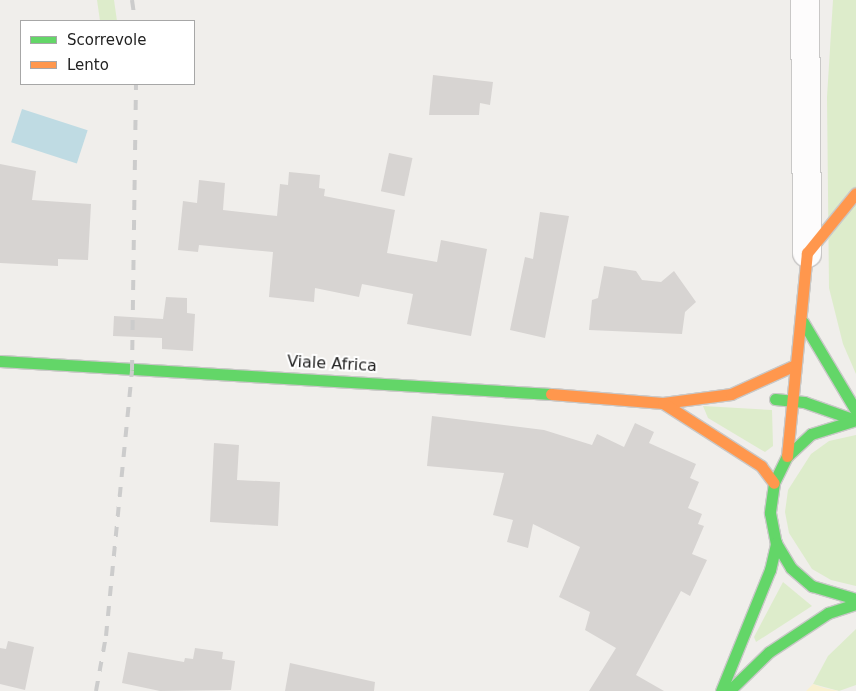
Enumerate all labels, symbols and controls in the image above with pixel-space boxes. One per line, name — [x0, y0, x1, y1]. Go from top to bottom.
legend — [20, 20, 195, 85]
text: Scorrevole — [67, 31, 146, 49]
text: Lento — [67, 56, 109, 74]
street label: Viale Africa — [287, 352, 377, 376]

